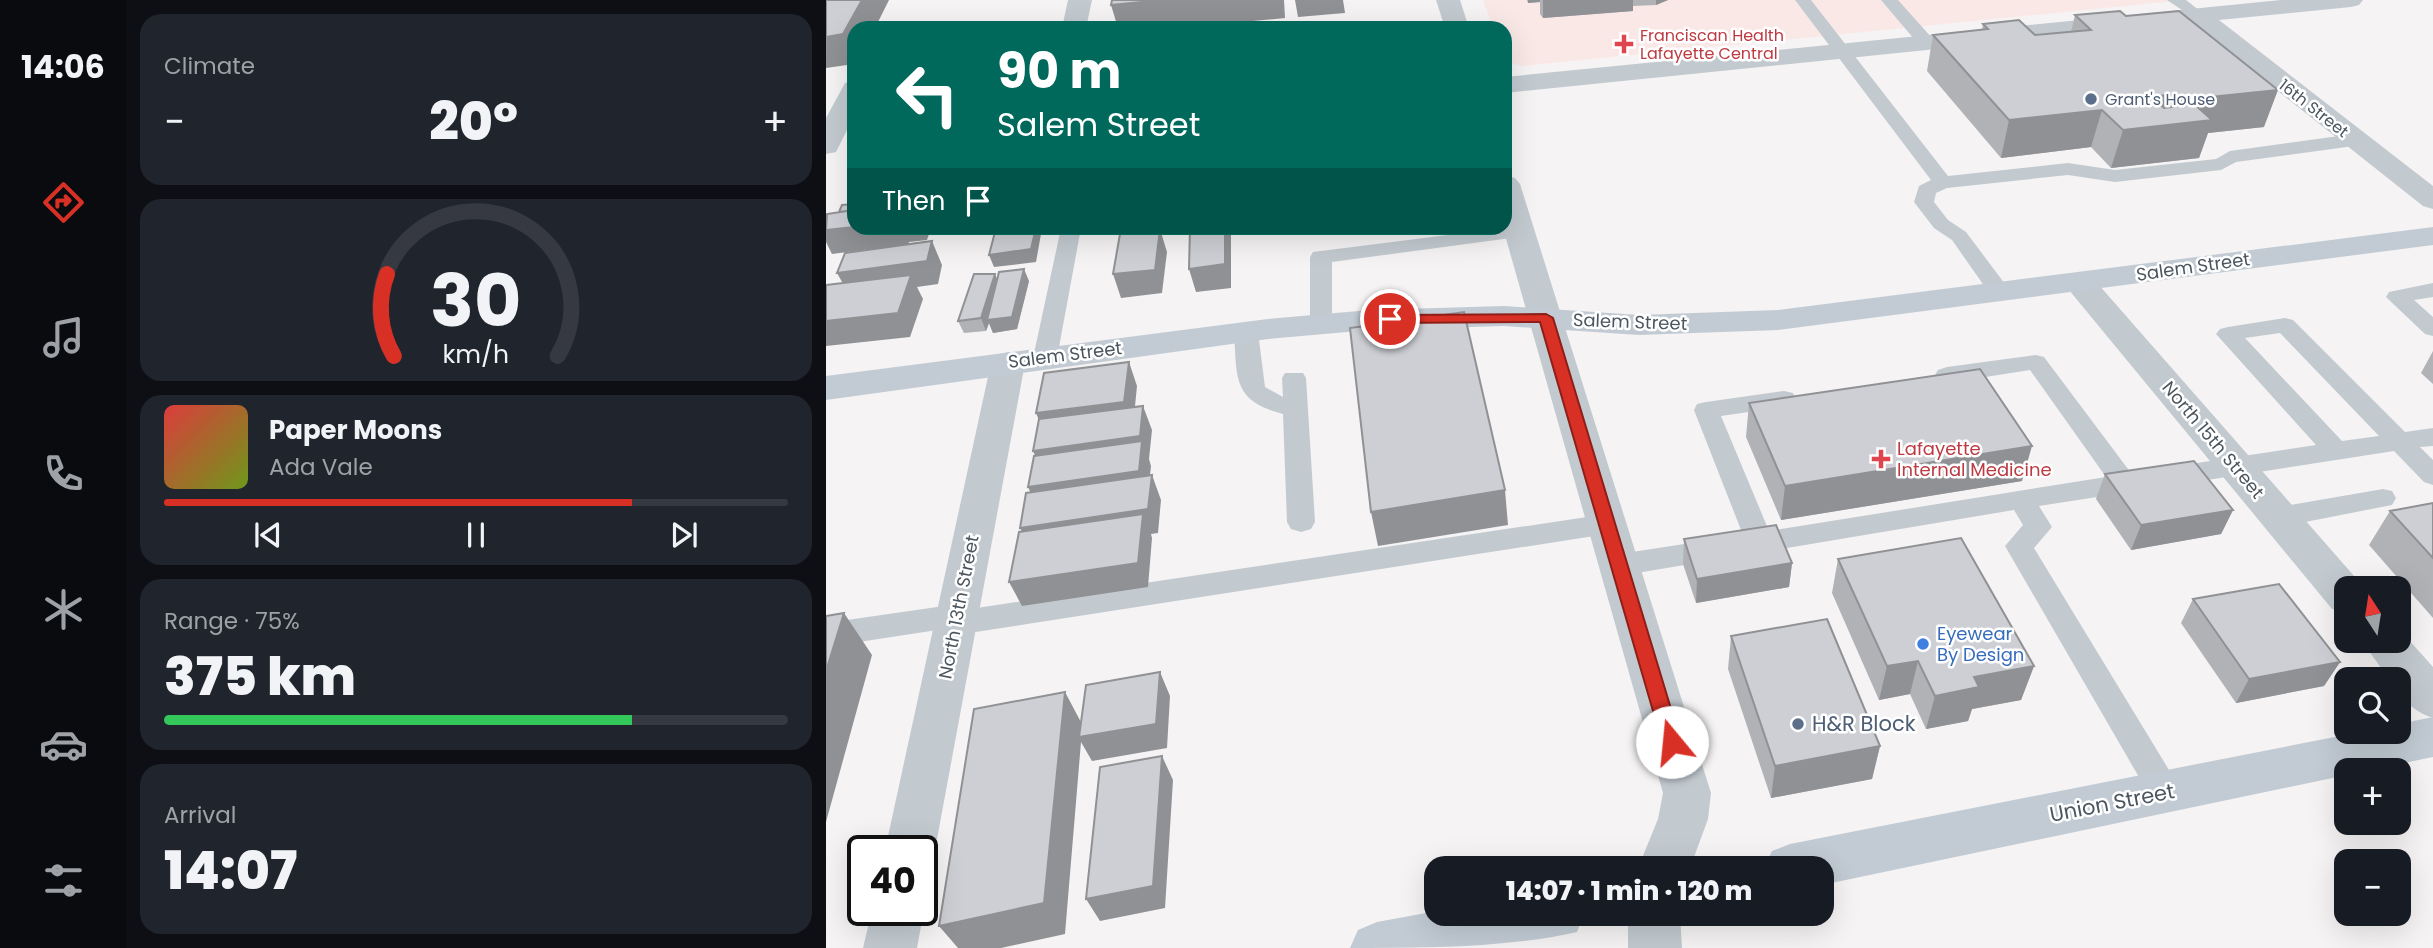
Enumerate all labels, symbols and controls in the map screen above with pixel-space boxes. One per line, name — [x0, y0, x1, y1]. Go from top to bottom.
place label: Franciscan Health Lafayette Central — [1640, 24, 1784, 65]
marker: Franciscan Health Lafayette Central — [1614, 34, 1634, 54]
text: 90 m — [997, 37, 1121, 105]
text: 14:06 — [21, 44, 105, 89]
icon: left — [882, 49, 973, 140]
text: Climate — [164, 50, 255, 82]
street label: 16th Street — [2274, 74, 2353, 143]
text: 20° — [429, 85, 518, 158]
place label: Grant's House — [2105, 88, 2215, 111]
marker: Grant's House — [2083, 91, 2099, 107]
text: − — [164, 95, 185, 148]
text: + — [762, 95, 788, 148]
text: Salem Street — [997, 102, 1200, 147]
icon: directions — [39, 178, 88, 227]
icon: arrive — [959, 182, 997, 220]
text: Then — [882, 183, 945, 219]
street label: Salem Street — [2135, 246, 2251, 287]
text: 30 — [430, 250, 522, 351]
pin — [1360, 289, 1420, 349]
icon: arrive — [1371, 300, 1409, 338]
street label: Salem Street — [1572, 307, 1688, 336]
icon: music — [39, 313, 88, 362]
street label: Salem Street — [1007, 335, 1123, 374]
text: km/h — [443, 336, 509, 371]
street label: North 15th Street — [2157, 376, 2270, 504]
text: Paper Moons — [269, 412, 442, 448]
place label: Lafayette Internal Medicine — [1897, 436, 2052, 482]
icon: phone — [39, 449, 88, 498]
marker: Lafayette Internal Medicine — [1871, 449, 1891, 469]
text: Ada Vale — [269, 451, 373, 483]
icon: previous — [249, 516, 287, 554]
icon: pause — [457, 516, 495, 554]
icon: next — [665, 516, 703, 554]
street label: North 13th Street — [932, 533, 985, 681]
north arrow — [2334, 576, 2412, 653]
map controls — [2334, 576, 2411, 926]
icon: climate — [39, 585, 88, 634]
text: Range · 75% — [164, 605, 300, 637]
place label: Eyewear By Design — [1937, 621, 2024, 667]
marker: Eyewear By Design — [1915, 636, 1931, 652]
text: 375 km — [164, 640, 356, 713]
button: search — [2334, 667, 2411, 744]
position arrow — [1635, 705, 1709, 779]
place label: H&R Block — [1812, 709, 1916, 738]
marker: H&R Block — [1790, 716, 1806, 732]
icon: car — [39, 720, 88, 769]
button: + — [2334, 758, 2411, 835]
street label: Union Street — [2047, 776, 2177, 829]
text: Arrival — [164, 799, 236, 831]
text: 14:07 — [164, 834, 297, 907]
speed limit sign: 40 — [847, 835, 938, 926]
button: − — [2334, 849, 2411, 926]
icon: filters — [39, 856, 88, 905]
text: 14:07 · 1 min · 120 m — [1506, 873, 1752, 909]

